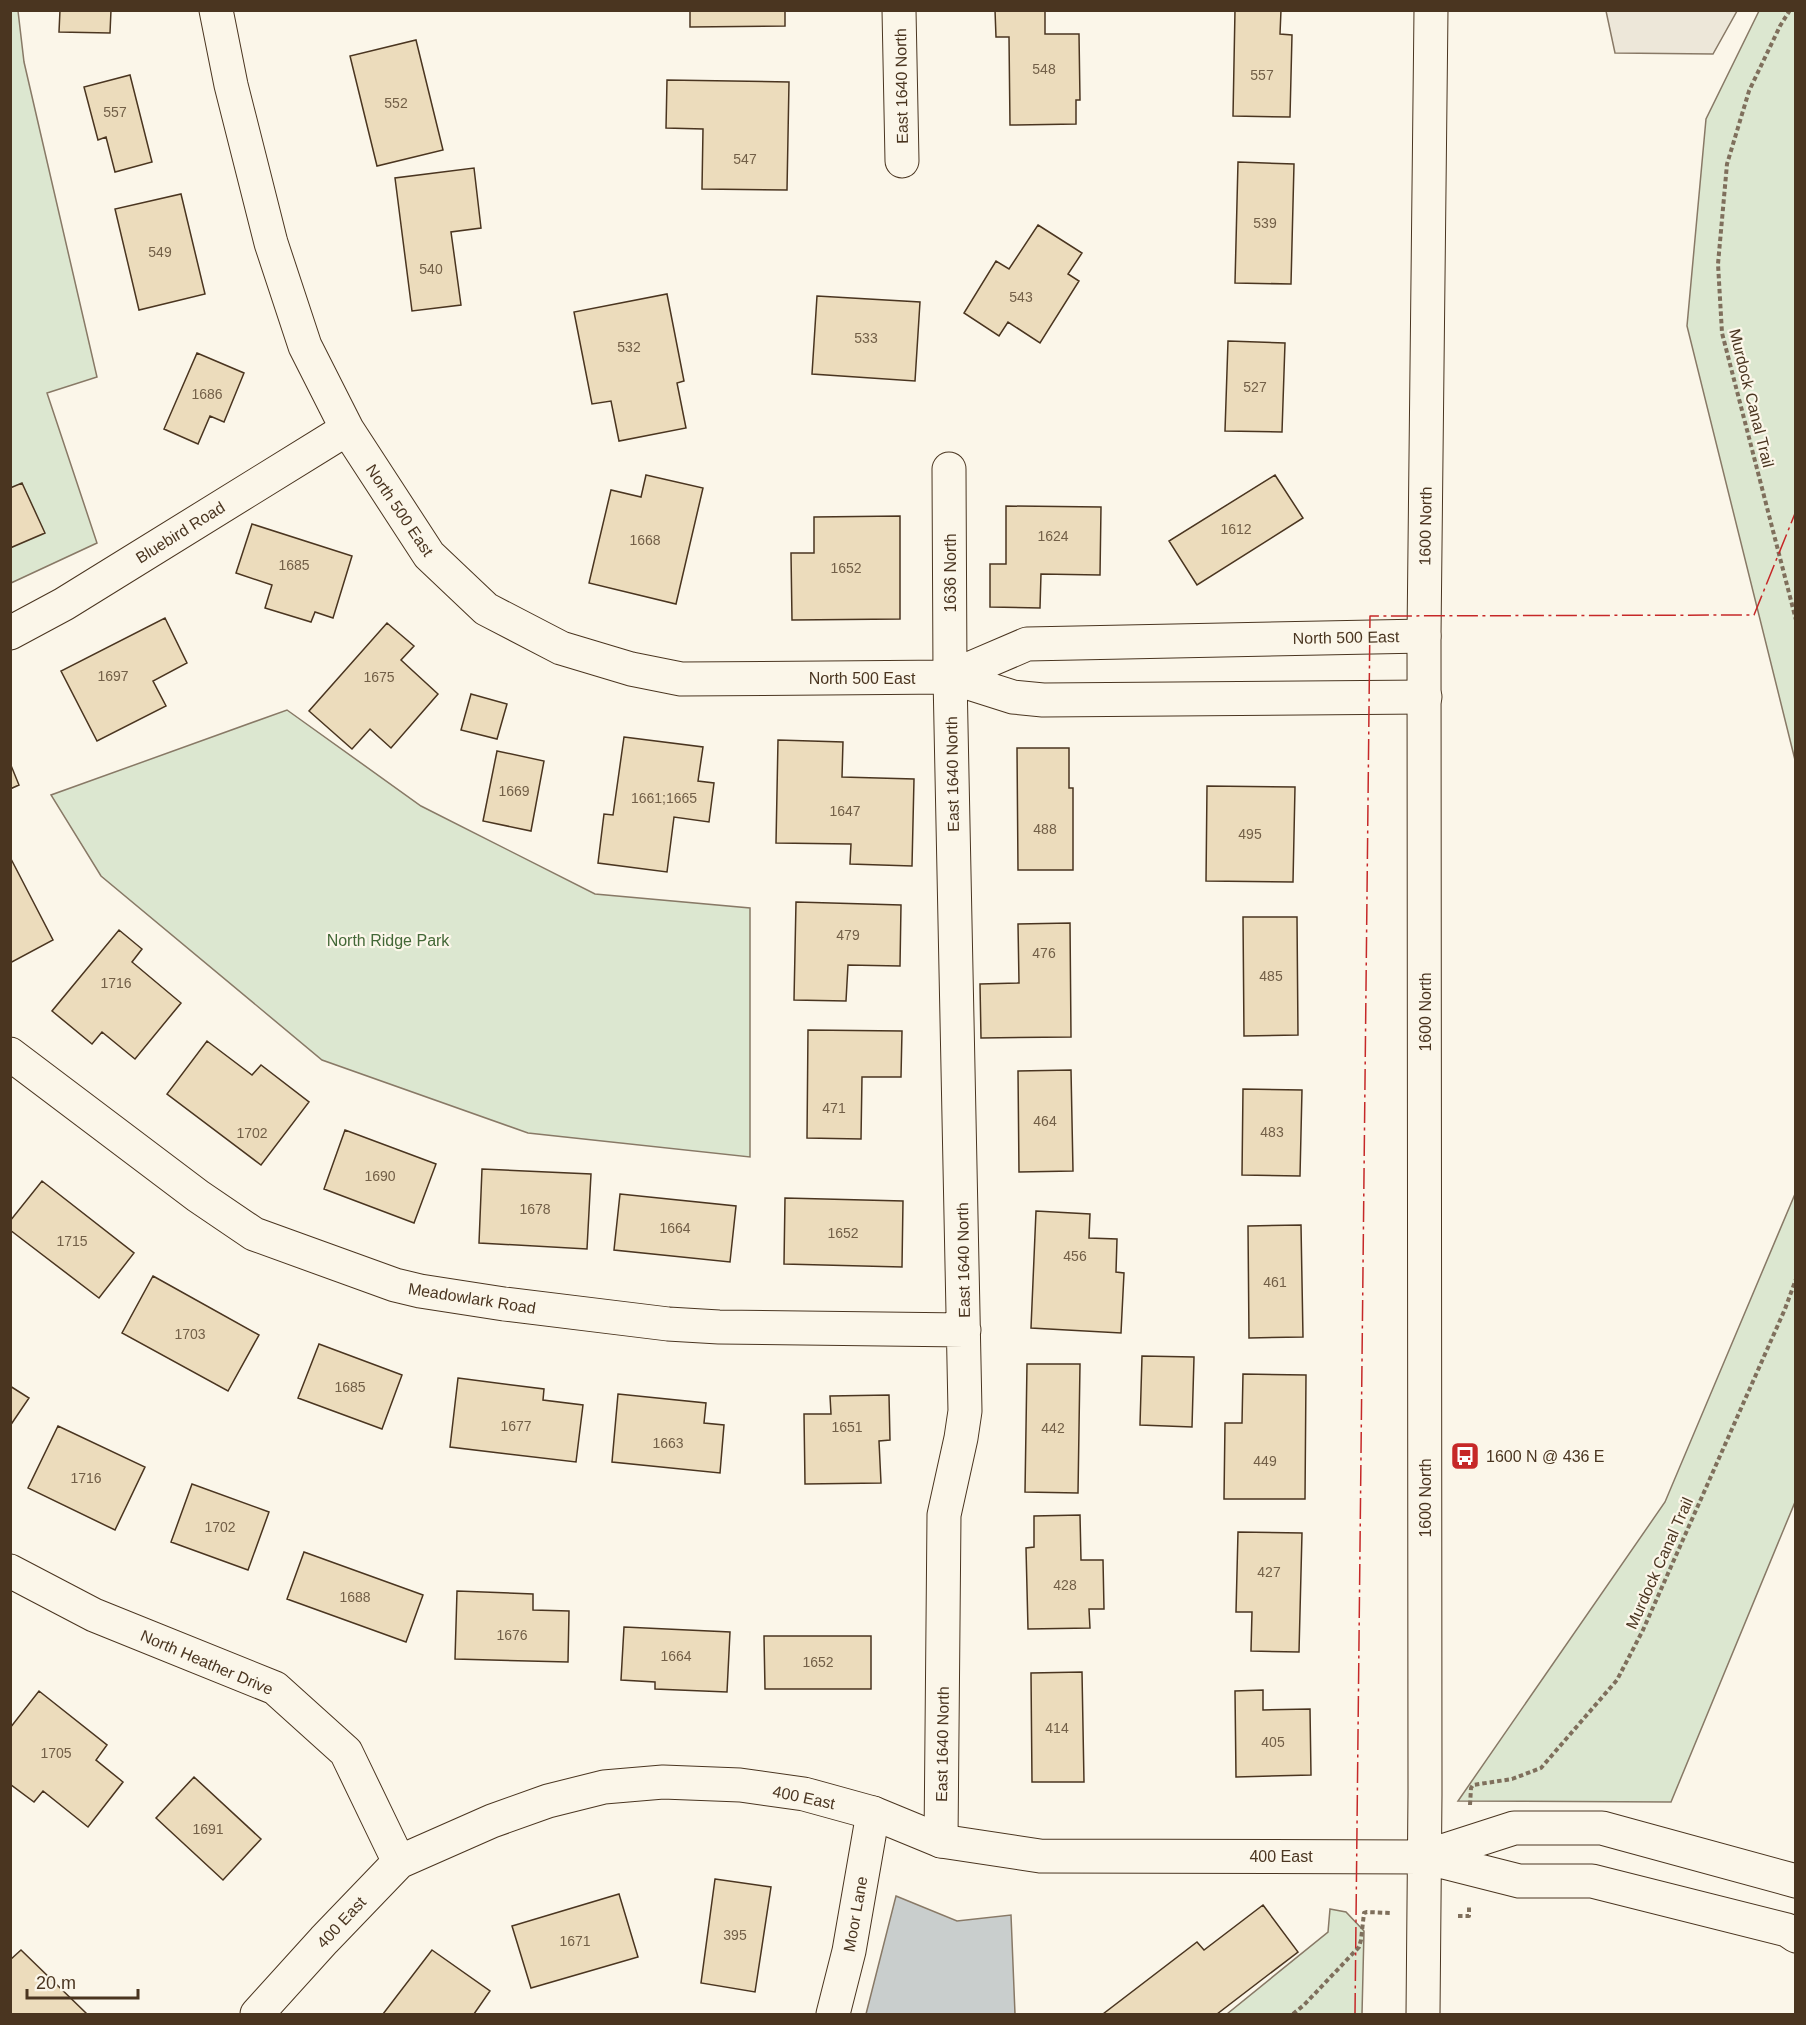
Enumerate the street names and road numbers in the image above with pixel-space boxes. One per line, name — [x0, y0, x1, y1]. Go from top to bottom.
street label: East 1640 North — [892, 28, 911, 144]
street label: Murdock Canal Trail — [1726, 327, 1777, 469]
street label: North 500 East — [363, 461, 437, 560]
street label: 1600 North — [1416, 486, 1435, 566]
street label: Bluebird Road — [133, 498, 228, 567]
street label: 1636 North — [942, 533, 959, 613]
street label: North 500 East — [1293, 628, 1400, 647]
street label: North 500 East — [809, 670, 916, 687]
street label: East 1640 North — [943, 716, 962, 832]
street label: 1600 North — [1417, 972, 1434, 1052]
street label: East 1640 North — [954, 1202, 973, 1318]
street label: Meadowlark Road — [407, 1280, 537, 1317]
street label: 1600 North — [1417, 1458, 1434, 1538]
street label: Murdock Canal Trail — [1623, 1495, 1696, 1632]
street label: North Heather Drive — [138, 1627, 276, 1698]
street label: East 1640 North — [933, 1686, 952, 1802]
street label: 400 East — [771, 1783, 837, 1812]
street label: 400 East — [1249, 1848, 1313, 1865]
street label: Moor Lane — [840, 1875, 871, 1953]
street label: 400 East — [314, 1893, 369, 1951]

